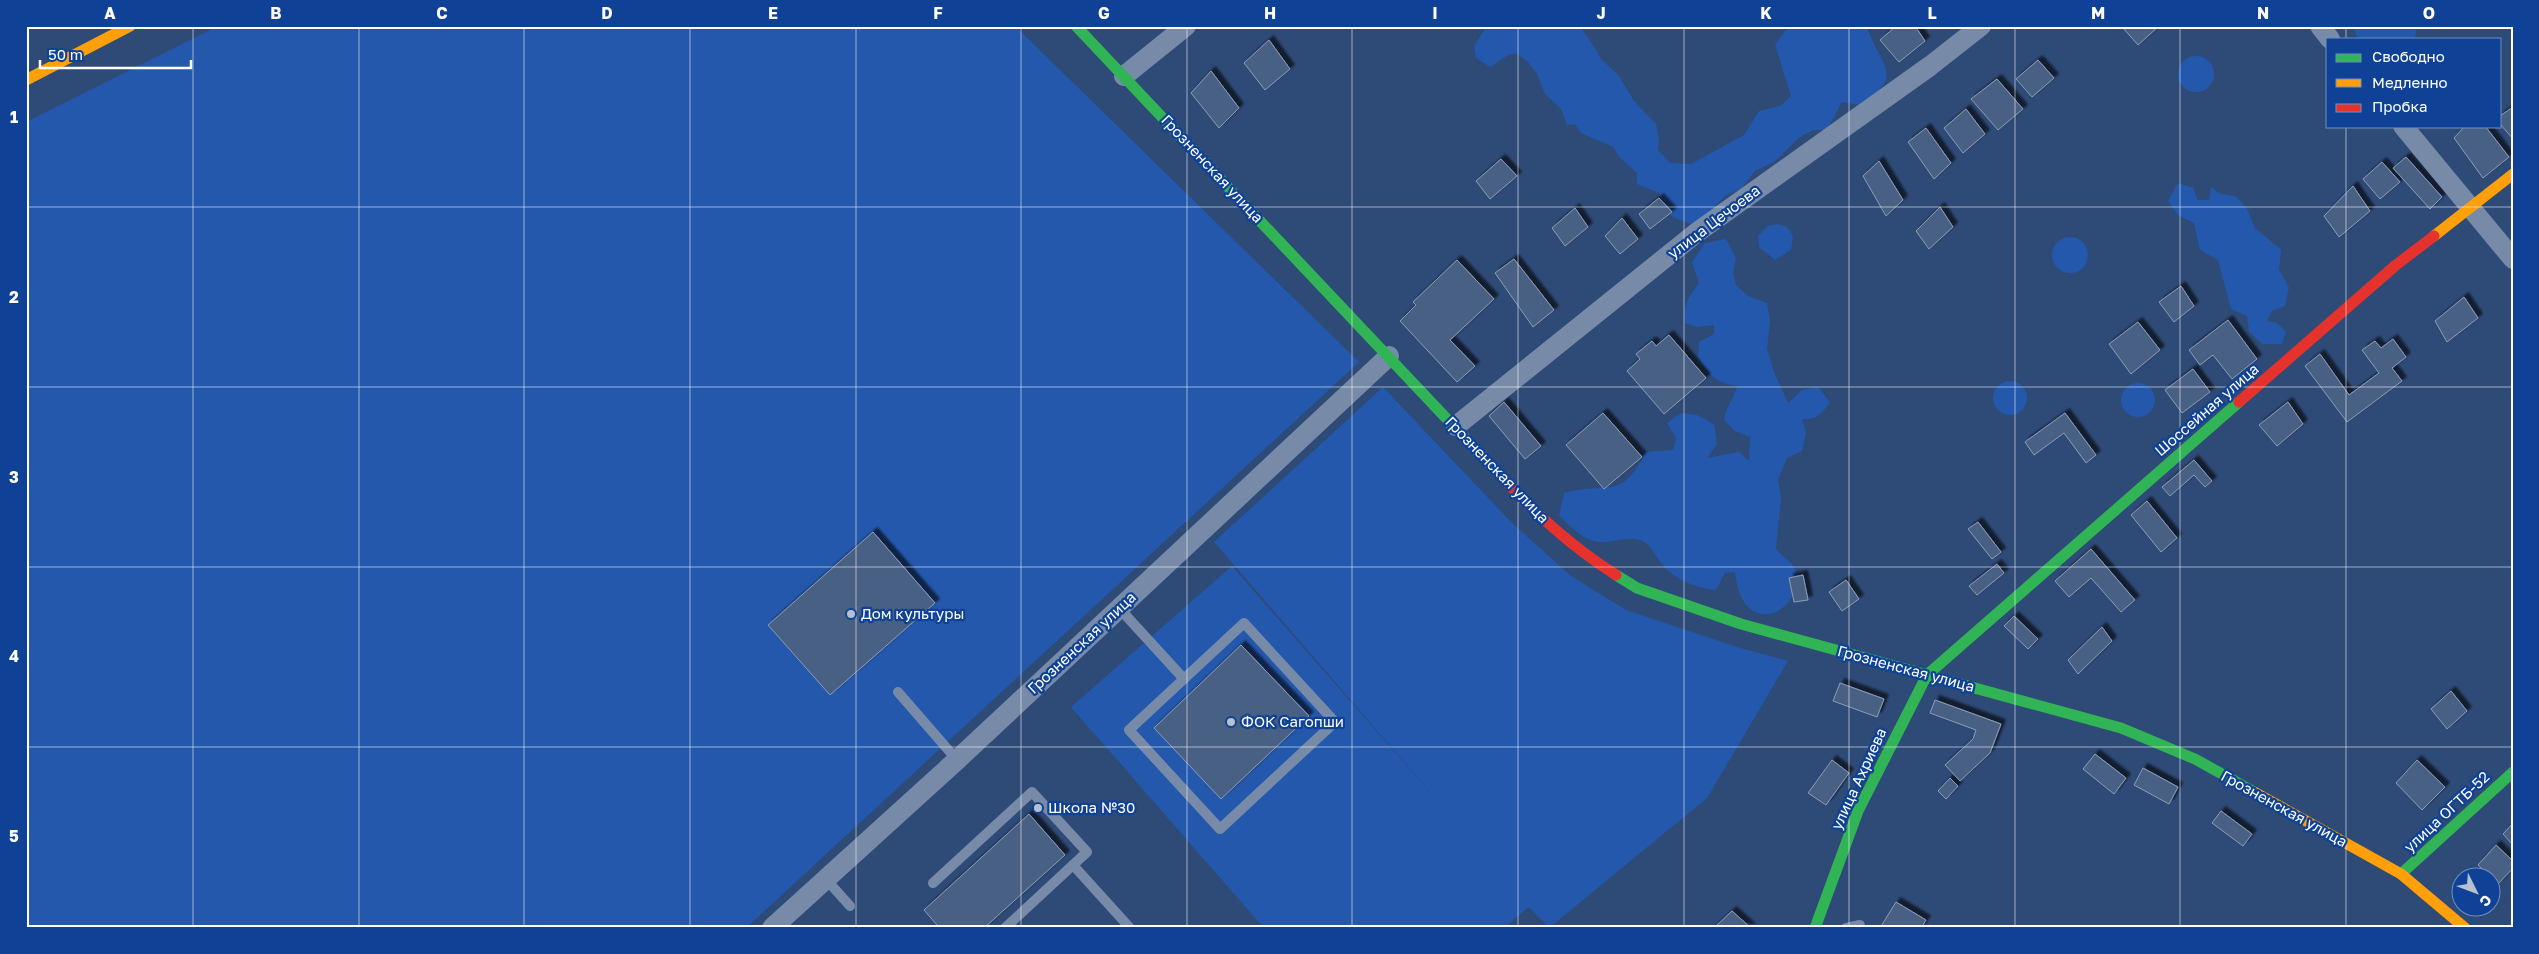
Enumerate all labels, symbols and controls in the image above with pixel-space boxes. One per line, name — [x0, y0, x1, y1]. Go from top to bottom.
text: A — [104, 3, 116, 23]
text: B — [270, 3, 282, 23]
text: C — [436, 3, 448, 23]
text: D — [601, 3, 613, 23]
text: E — [768, 3, 778, 23]
text: F — [933, 3, 943, 23]
text: G — [1098, 3, 1110, 23]
text: H — [1264, 3, 1276, 23]
text: I — [1432, 3, 1438, 23]
text: J — [1596, 3, 1606, 23]
text: K — [1760, 3, 1772, 23]
text: L — [1927, 3, 1937, 23]
text: M — [2091, 3, 2105, 23]
text: N — [2257, 3, 2269, 23]
text: O — [2423, 3, 2435, 23]
scale bar — [40, 38, 191, 70]
legend — [2326, 38, 2502, 128]
text: 50 m — [48, 45, 83, 63]
text: Свободно — [2372, 47, 2445, 65]
text: Медленно — [2372, 73, 2448, 91]
text: Пробка — [2372, 97, 2427, 115]
text: 1 — [10, 107, 18, 127]
street label: Грозненская улица — [1158, 111, 1267, 226]
street label: улица Цечоева — [1664, 181, 1763, 262]
text: 2 — [9, 287, 19, 307]
street label: Шоссейная улица — [2151, 359, 2262, 459]
street label: Грозненская улица — [1442, 412, 1553, 526]
text: 3 — [9, 467, 19, 487]
street label: Грозненская улица — [1024, 588, 1139, 697]
place label: Дом культуры — [861, 604, 964, 622]
marker: Дом культуры — [845, 608, 857, 620]
street label: Грозненская улица — [1836, 641, 1977, 695]
text: 4 — [9, 646, 19, 666]
place label: ФОК Сагопши — [1241, 712, 1344, 730]
marker: ФОК Сагопши — [1225, 716, 1237, 728]
street label: улица Ахриева — [1827, 725, 1890, 832]
street label: Грозненская улица — [2218, 766, 2351, 850]
street label: улица ОГТБ-52 — [2400, 767, 2493, 855]
place label: Школа №30 — [1048, 798, 1135, 816]
marker: Школа №30 — [1032, 802, 1044, 814]
text: 5 — [9, 826, 19, 846]
north arrow — [2452, 866, 2502, 916]
text: С — [2476, 892, 2496, 910]

